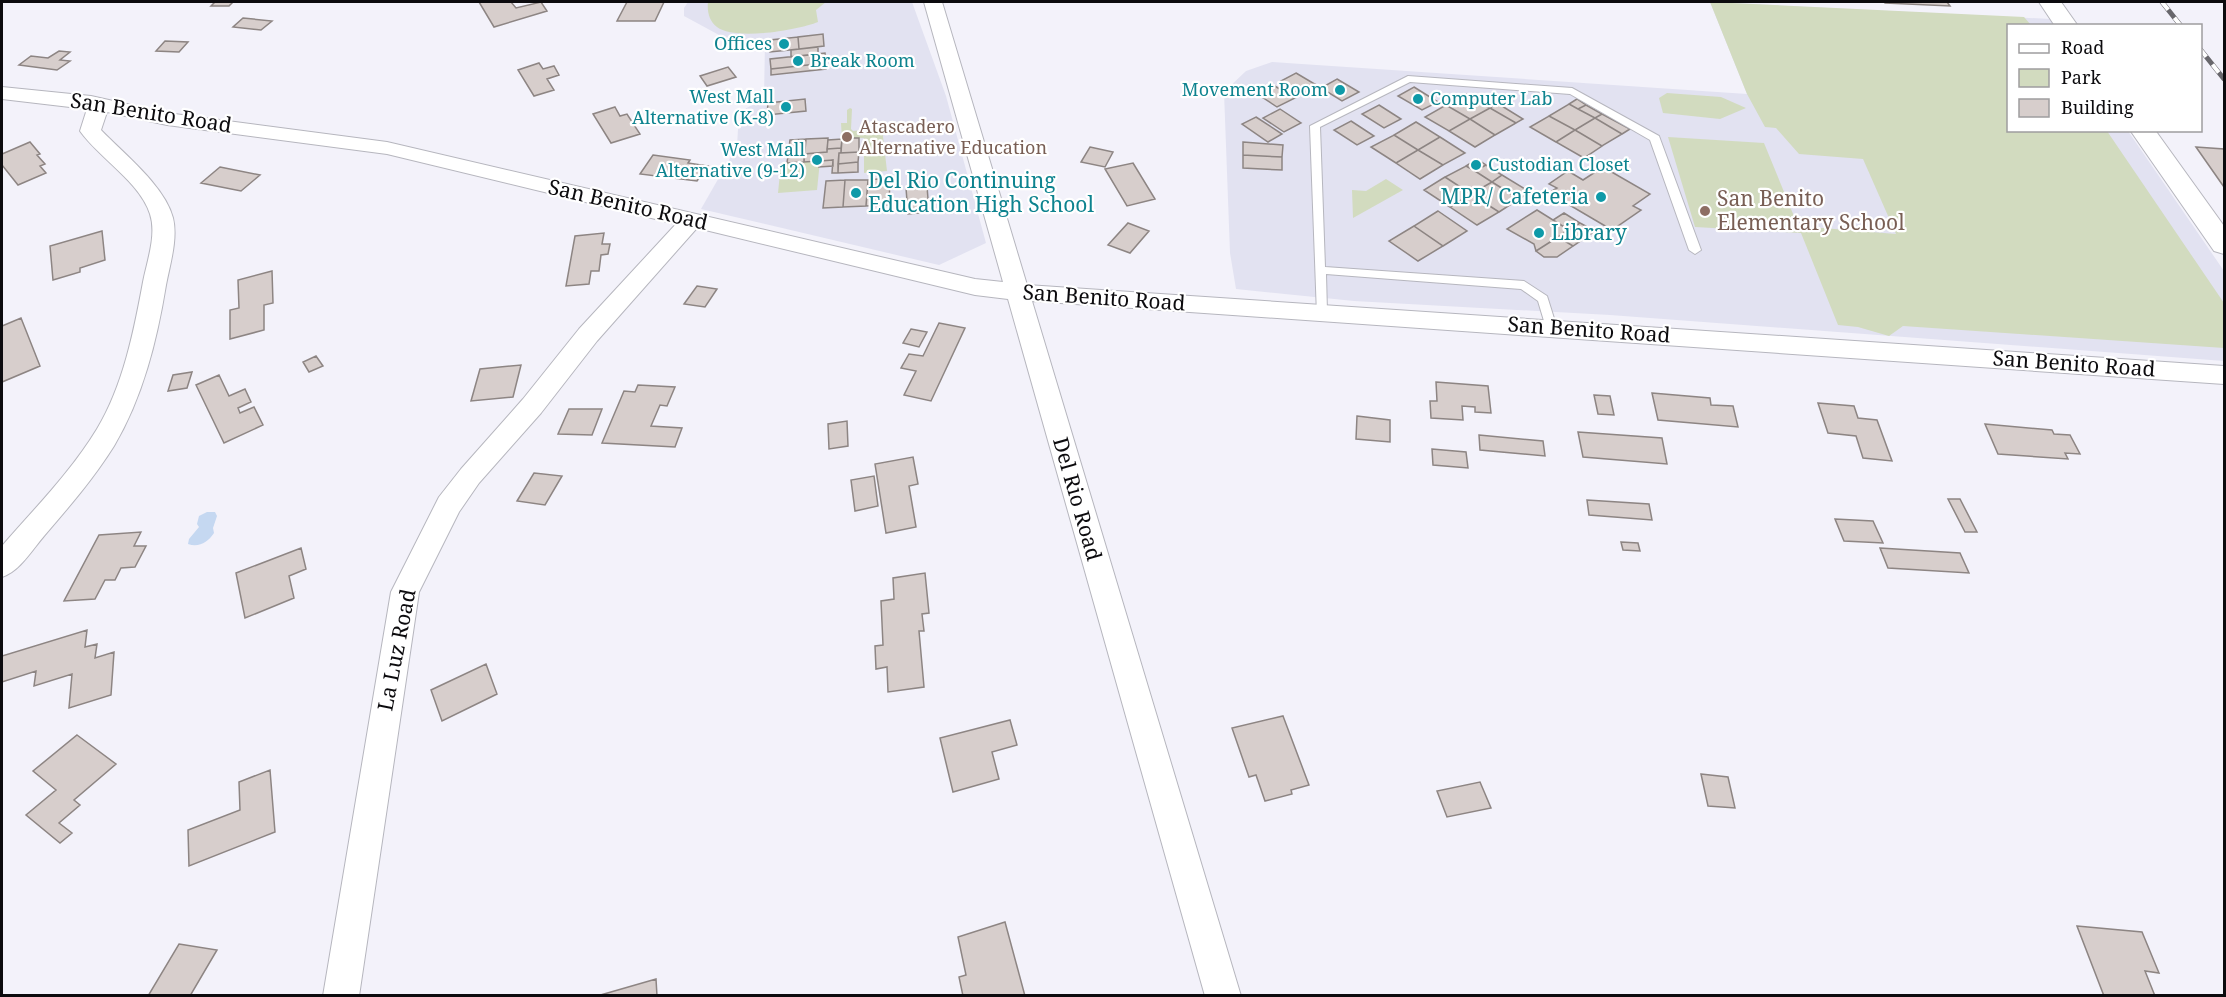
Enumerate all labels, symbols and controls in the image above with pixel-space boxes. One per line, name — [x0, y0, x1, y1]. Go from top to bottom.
legend — [2007, 24, 2202, 132]
place label: Offices — [714, 31, 772, 55]
text: Road — [2061, 35, 2104, 59]
marker: Offices — [777, 37, 791, 51]
place label: Break Room — [810, 48, 915, 72]
marker: Break Room — [791, 54, 805, 68]
text: Park — [2061, 65, 2101, 89]
place label: Movement Room — [1182, 77, 1328, 101]
marker: Movement Room — [1333, 83, 1347, 97]
place label: West Mall Alternative (K-8) — [632, 84, 774, 129]
street label: San Benito Road — [68, 85, 234, 139]
place label: Computer Lab — [1430, 86, 1552, 110]
marker: Computer Lab — [1411, 92, 1425, 106]
text: Building — [2061, 95, 2134, 119]
marker: West Mall Alternative (K-8) — [779, 100, 793, 114]
place label: Atascadero Alternative Education — [859, 114, 1047, 159]
marker: Atascadero Alternative Education — [840, 130, 854, 144]
place label: West Mall Alternative (9-12) — [655, 137, 805, 182]
place label: Custodian Closet — [1488, 152, 1630, 176]
marker: West Mall Alternative (9-12) — [810, 153, 824, 167]
marker: Custodian Closet — [1469, 158, 1483, 172]
place label: Del Rio Continuing Education High School — [868, 166, 1094, 218]
street label: San Benito Road — [546, 172, 711, 236]
place label: MPR/ Cafeteria — [1441, 182, 1589, 210]
place label: San Benito Elementary School — [1717, 184, 1905, 236]
marker: Del Rio Continuing Education High School — [849, 186, 863, 200]
marker: MPR/ Cafeteria — [1594, 190, 1608, 204]
marker: San Benito Elementary School — [1698, 204, 1712, 218]
place label: Library — [1551, 218, 1627, 246]
marker: Library — [1532, 226, 1546, 240]
street label: San Benito Road — [1022, 277, 1186, 317]
street label: San Benito Road — [1507, 309, 1671, 349]
street label: San Benito Road — [1992, 343, 2156, 383]
street label: Del Rio Road — [1047, 434, 1109, 564]
street label: La Luz Road — [370, 586, 422, 713]

